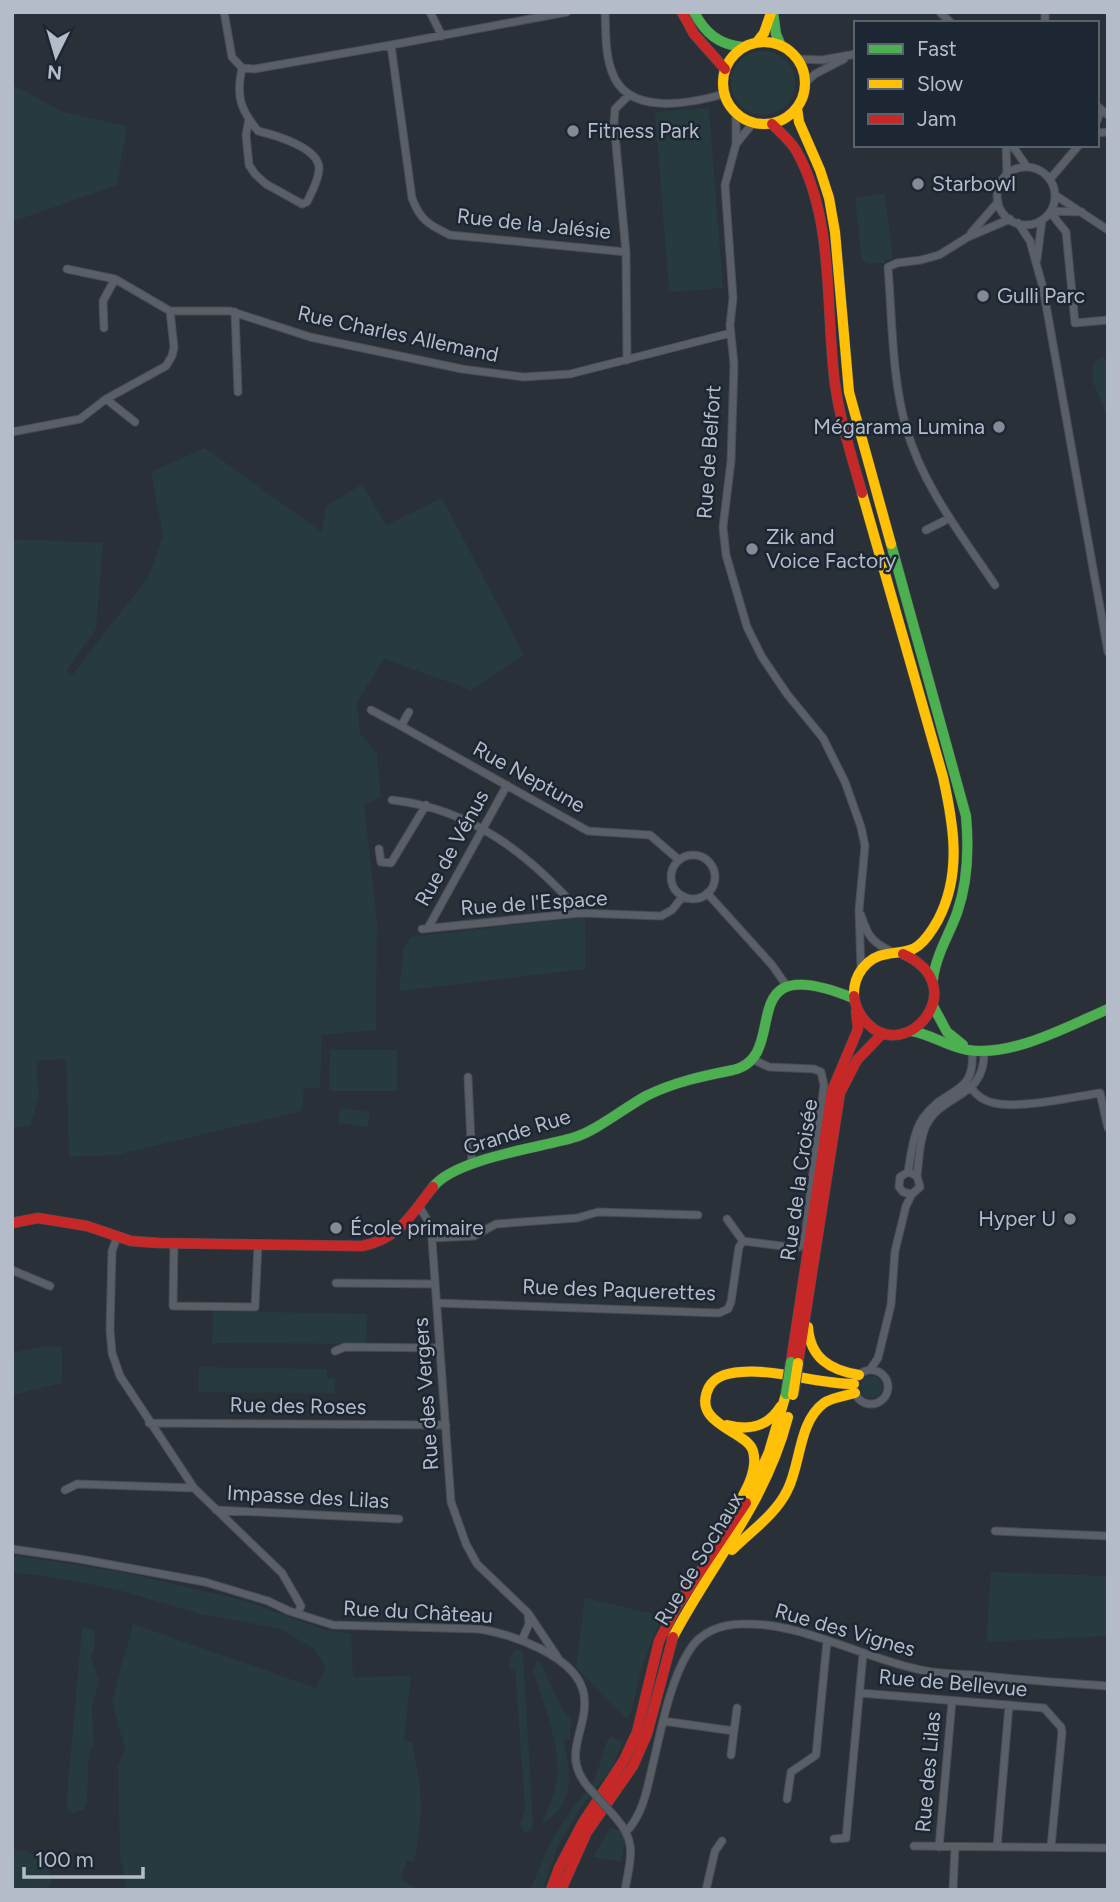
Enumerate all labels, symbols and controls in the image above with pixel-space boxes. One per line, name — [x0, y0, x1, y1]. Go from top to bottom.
north arrow — [21, 21, 91, 91]
legend — [854, 21, 1099, 147]
text: Fast — [917, 36, 957, 61]
text: N — [46, 60, 63, 85]
text: Slow — [917, 71, 963, 96]
text: Jam — [917, 106, 956, 131]
place label: Fitness Park — [587, 118, 700, 143]
marker: Fitness Park — [565, 123, 581, 139]
place label: Starbowl — [932, 171, 1016, 196]
marker: Starbowl — [910, 176, 926, 192]
street label: Rue de la Jalésie — [456, 203, 612, 244]
place label: Gulli Parc — [997, 283, 1085, 308]
marker: Gulli Parc — [975, 288, 991, 304]
street label: Rue Charles Allemand — [295, 300, 501, 367]
street label: Rue de Belfort — [691, 384, 726, 520]
place label: Mégarama Lumina — [813, 414, 985, 439]
marker: Mégarama Lumina — [991, 419, 1007, 435]
place label: Zik and Voice Factory — [766, 524, 896, 573]
marker: Zik and Voice Factory — [744, 541, 760, 557]
street label: Rue Neptune — [469, 735, 590, 818]
street label: Rue de Vénus — [409, 785, 494, 910]
street label: Rue de l'Espace — [460, 885, 608, 920]
street label: Rue de la Croisée — [775, 1097, 822, 1262]
street label: Grande Rue — [460, 1103, 573, 1160]
place label: Hyper U — [978, 1206, 1056, 1231]
marker: Hyper U — [1062, 1211, 1078, 1227]
place label: École primaire — [350, 1215, 484, 1240]
marker: École primaire — [328, 1220, 344, 1236]
street label: Rue des Paquerettes — [522, 1274, 716, 1305]
street label: Rue des Vergers — [408, 1317, 443, 1471]
street label: Rue des Roses — [229, 1392, 367, 1419]
street label: Impasse des Lilas — [226, 1480, 390, 1513]
street label: Rue de Sochaux — [649, 1488, 748, 1630]
street label: Rue du Château — [342, 1595, 494, 1628]
street label: Rue des Vignes — [772, 1598, 918, 1662]
street label: Rue de Bellevue — [878, 1664, 1029, 1701]
street label: Rue des Lilas — [910, 1711, 945, 1833]
scale bar — [24, 1836, 144, 1880]
text: 100 m — [35, 1847, 94, 1872]

